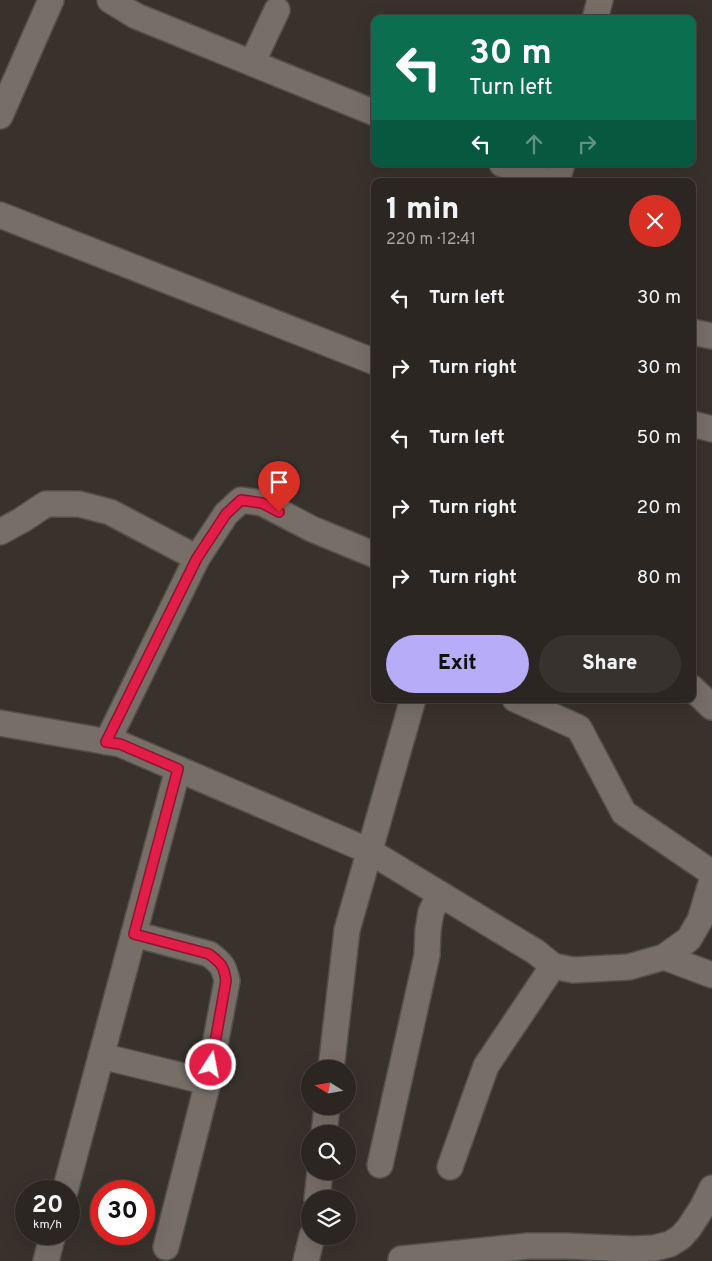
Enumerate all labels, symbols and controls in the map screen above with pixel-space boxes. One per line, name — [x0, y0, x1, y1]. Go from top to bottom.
text: 30 m — [469, 32, 552, 76]
icon: left — [386, 35, 451, 100]
text: Turn left — [469, 75, 552, 102]
icon: left — [467, 130, 495, 158]
icon: ahead — [520, 130, 548, 158]
icon: right — [573, 130, 601, 158]
text: 1 min — [386, 192, 459, 229]
button: close — [629, 195, 681, 247]
text: 220 m · 12:41 — [386, 230, 476, 250]
icon: left — [386, 284, 414, 312]
text: Turn left — [429, 286, 505, 310]
text: 30 m — [637, 286, 681, 310]
icon: right — [386, 354, 414, 382]
text: Turn right — [429, 356, 517, 380]
text: 30 m — [637, 356, 681, 380]
icon: left — [386, 424, 414, 452]
text: Turn left — [429, 426, 505, 450]
text: 50 m — [636, 426, 681, 450]
pin — [258, 461, 300, 512]
icon: arrive — [265, 468, 293, 496]
icon: right — [386, 494, 414, 522]
text: Turn right — [429, 496, 517, 520]
text: 20 m — [637, 496, 681, 520]
icon: right — [386, 564, 414, 592]
text: Turn right — [429, 566, 517, 590]
text: 80 m — [637, 566, 681, 590]
button: Exit — [386, 635, 529, 693]
button: Share — [539, 635, 681, 693]
position arrow — [184, 1038, 236, 1090]
north arrow — [301, 1060, 356, 1115]
map controls — [301, 1060, 356, 1245]
button: search — [301, 1125, 356, 1180]
speed limit sign: 30 — [90, 1180, 155, 1245]
text: 20 — [32, 1190, 63, 1222]
button: layers — [301, 1190, 356, 1245]
text: km/h — [33, 1217, 62, 1233]

